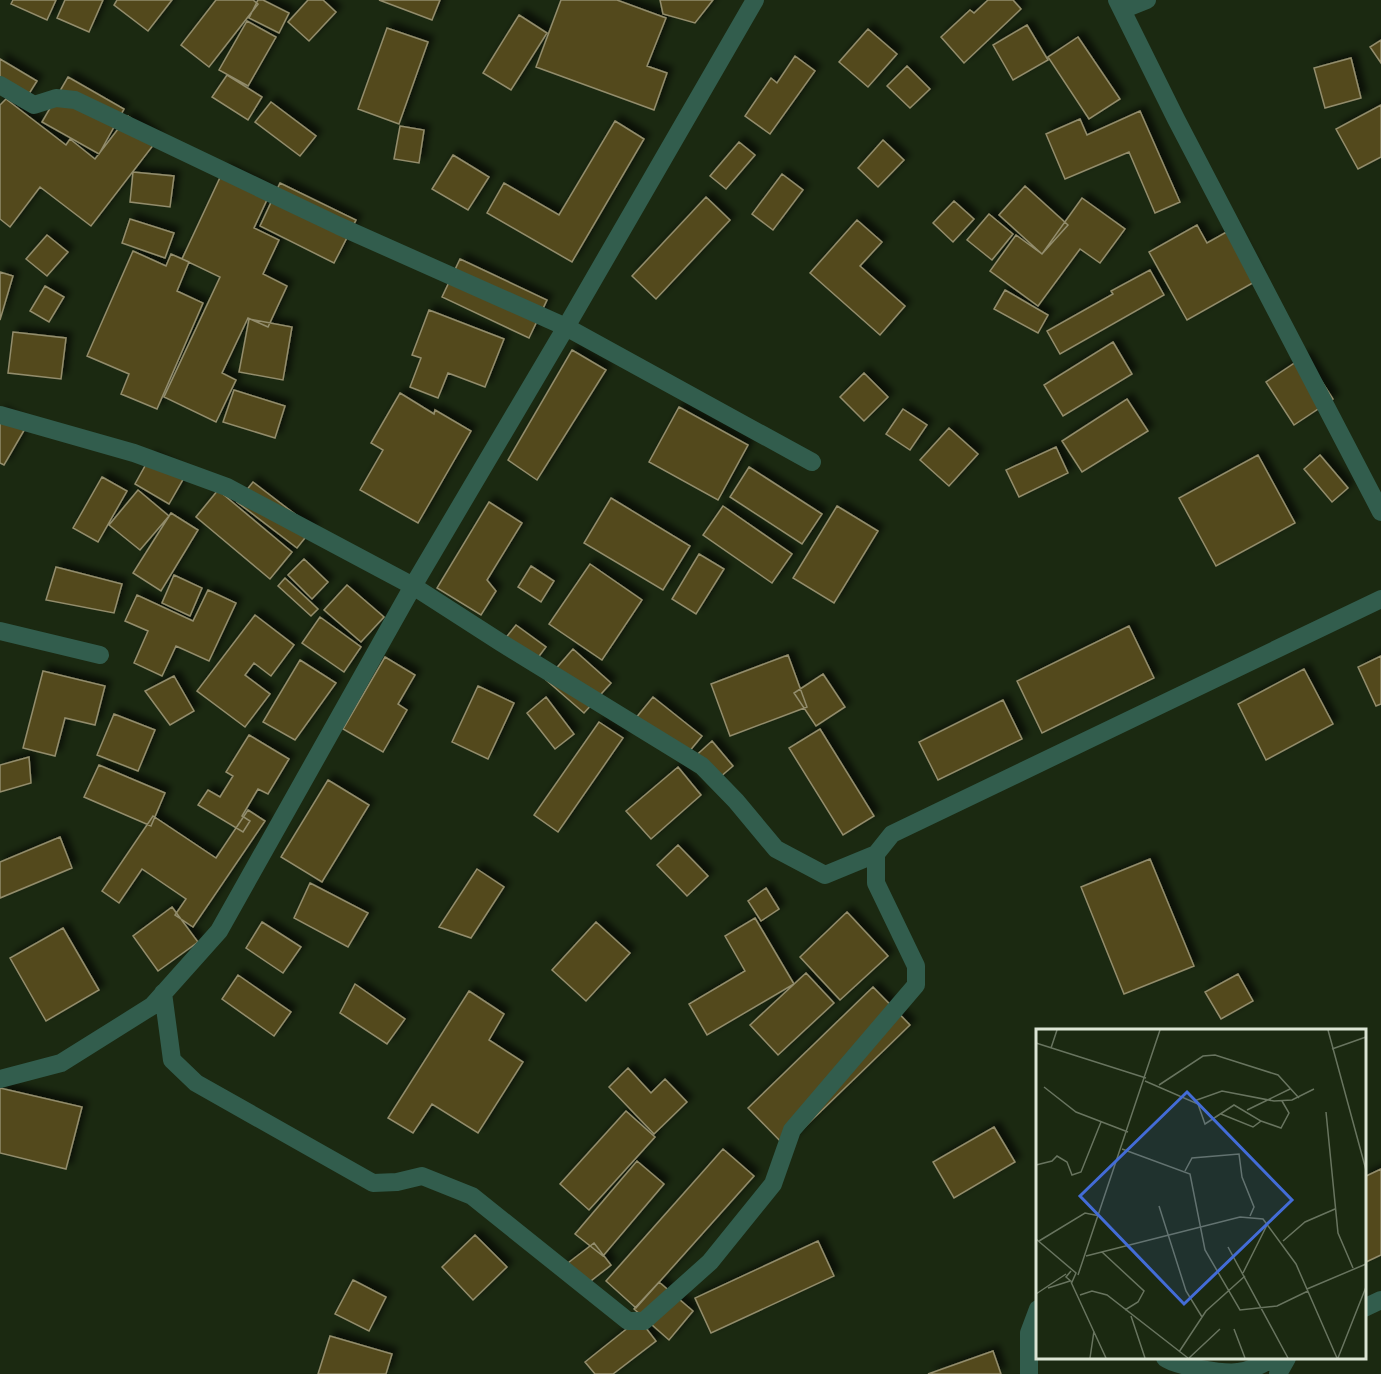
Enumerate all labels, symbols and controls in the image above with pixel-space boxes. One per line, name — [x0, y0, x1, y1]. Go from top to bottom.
inset map — [1036, 1029, 1366, 1359]

